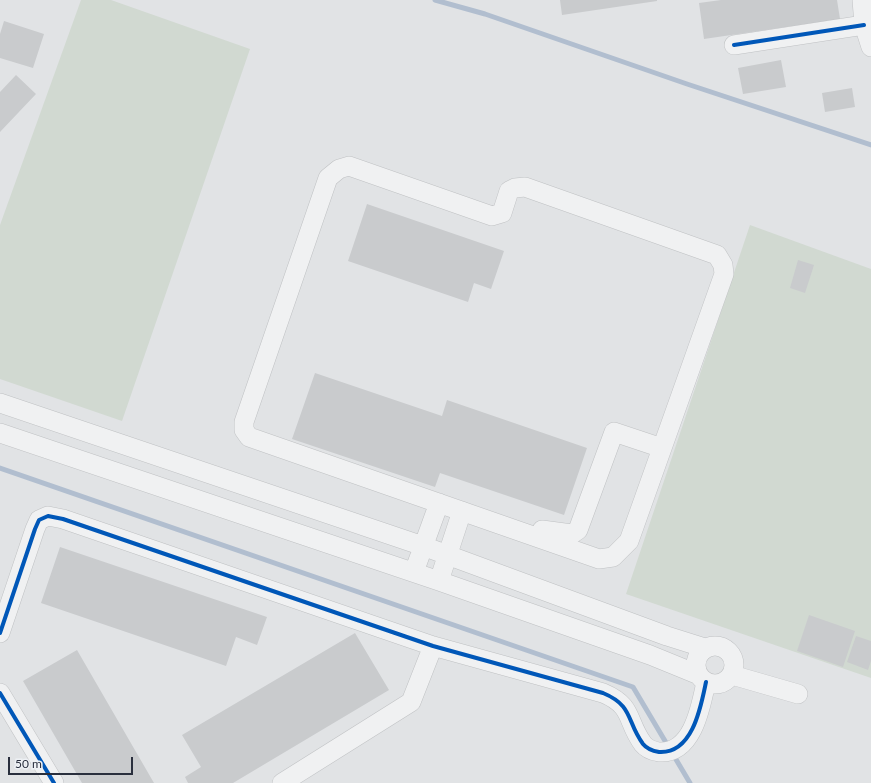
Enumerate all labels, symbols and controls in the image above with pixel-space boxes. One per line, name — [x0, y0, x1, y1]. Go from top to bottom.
scale bar — [10, 749, 135, 775]
text: 50 m — [15, 756, 42, 771]

